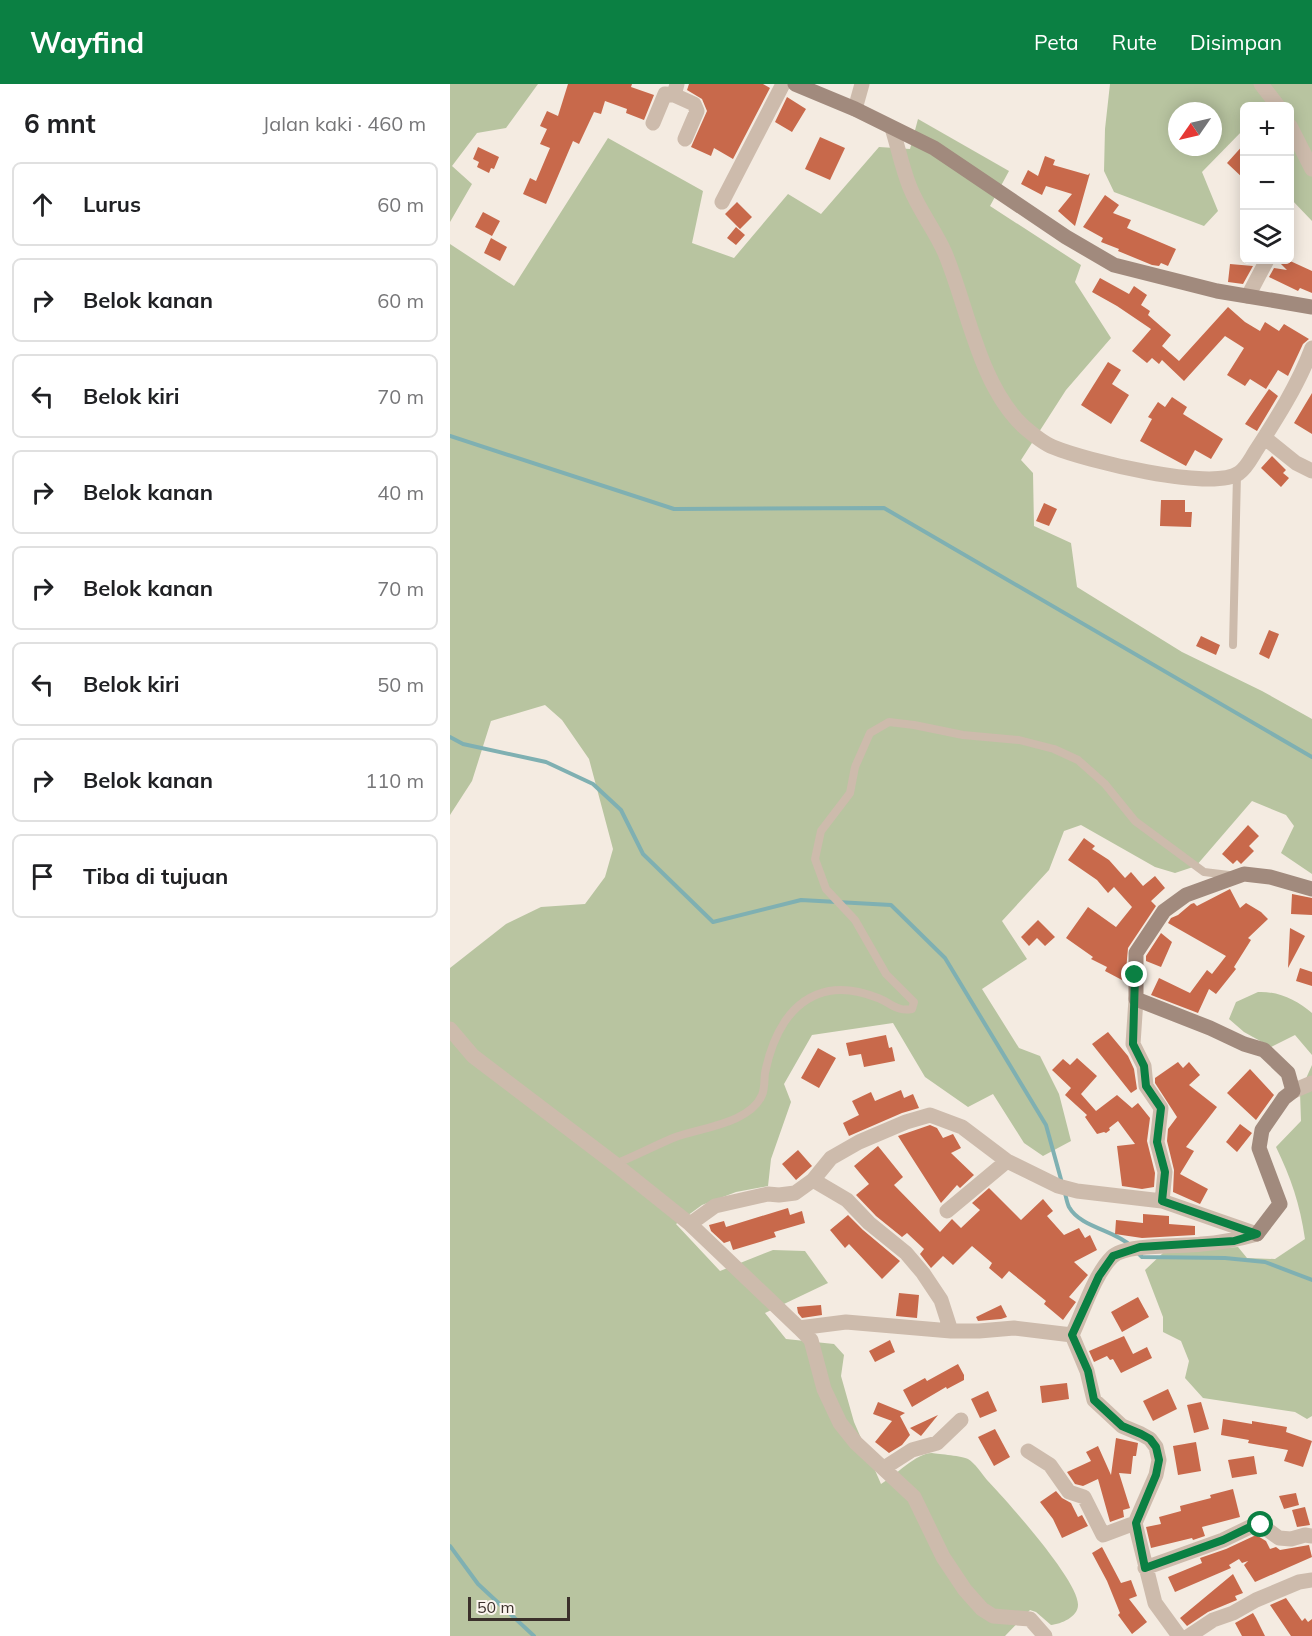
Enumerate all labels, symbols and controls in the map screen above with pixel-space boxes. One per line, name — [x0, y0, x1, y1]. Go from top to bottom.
text: Wayfind — [30, 25, 144, 60]
text: Peta — [1034, 29, 1079, 55]
text: Rute — [1112, 29, 1157, 55]
text: Disimpan — [1190, 29, 1282, 55]
north arrow — [1168, 102, 1222, 156]
map controls — [1240, 102, 1294, 264]
button: + — [1240, 102, 1294, 156]
text: 6 mnt — [24, 107, 96, 140]
text: Jalan kaki · 460 m — [263, 111, 426, 136]
button: − — [1240, 156, 1294, 210]
icon: ahead — [26, 188, 59, 221]
text: Lurus — [83, 190, 141, 218]
text: 60 m — [377, 192, 424, 217]
button: layers — [1240, 210, 1294, 264]
icon: right — [26, 284, 59, 317]
text: Belok kanan — [83, 286, 213, 314]
text: 60 m — [377, 288, 424, 313]
icon: left — [26, 380, 59, 413]
text: Belok kiri — [83, 382, 179, 410]
text: 70 m — [377, 384, 424, 409]
icon: right — [26, 476, 59, 509]
text: Belok kanan — [83, 478, 213, 506]
text: 40 m — [377, 480, 424, 505]
icon: right — [26, 572, 59, 605]
text: Belok kanan — [83, 574, 213, 602]
text: 70 m — [377, 576, 424, 601]
icon: left — [26, 668, 59, 701]
text: Belok kiri — [83, 670, 179, 698]
text: 50 m — [377, 672, 424, 697]
icon: right — [26, 764, 59, 797]
text: Belok kanan — [83, 766, 213, 794]
text: 110 m — [365, 768, 424, 793]
icon: arrive — [26, 860, 59, 893]
text: Tiba di tujuan — [83, 862, 228, 890]
route end — [1121, 961, 1147, 987]
route start — [1247, 1511, 1273, 1537]
scale bar — [468, 1594, 570, 1622]
text: 50 m — [477, 1597, 514, 1617]

